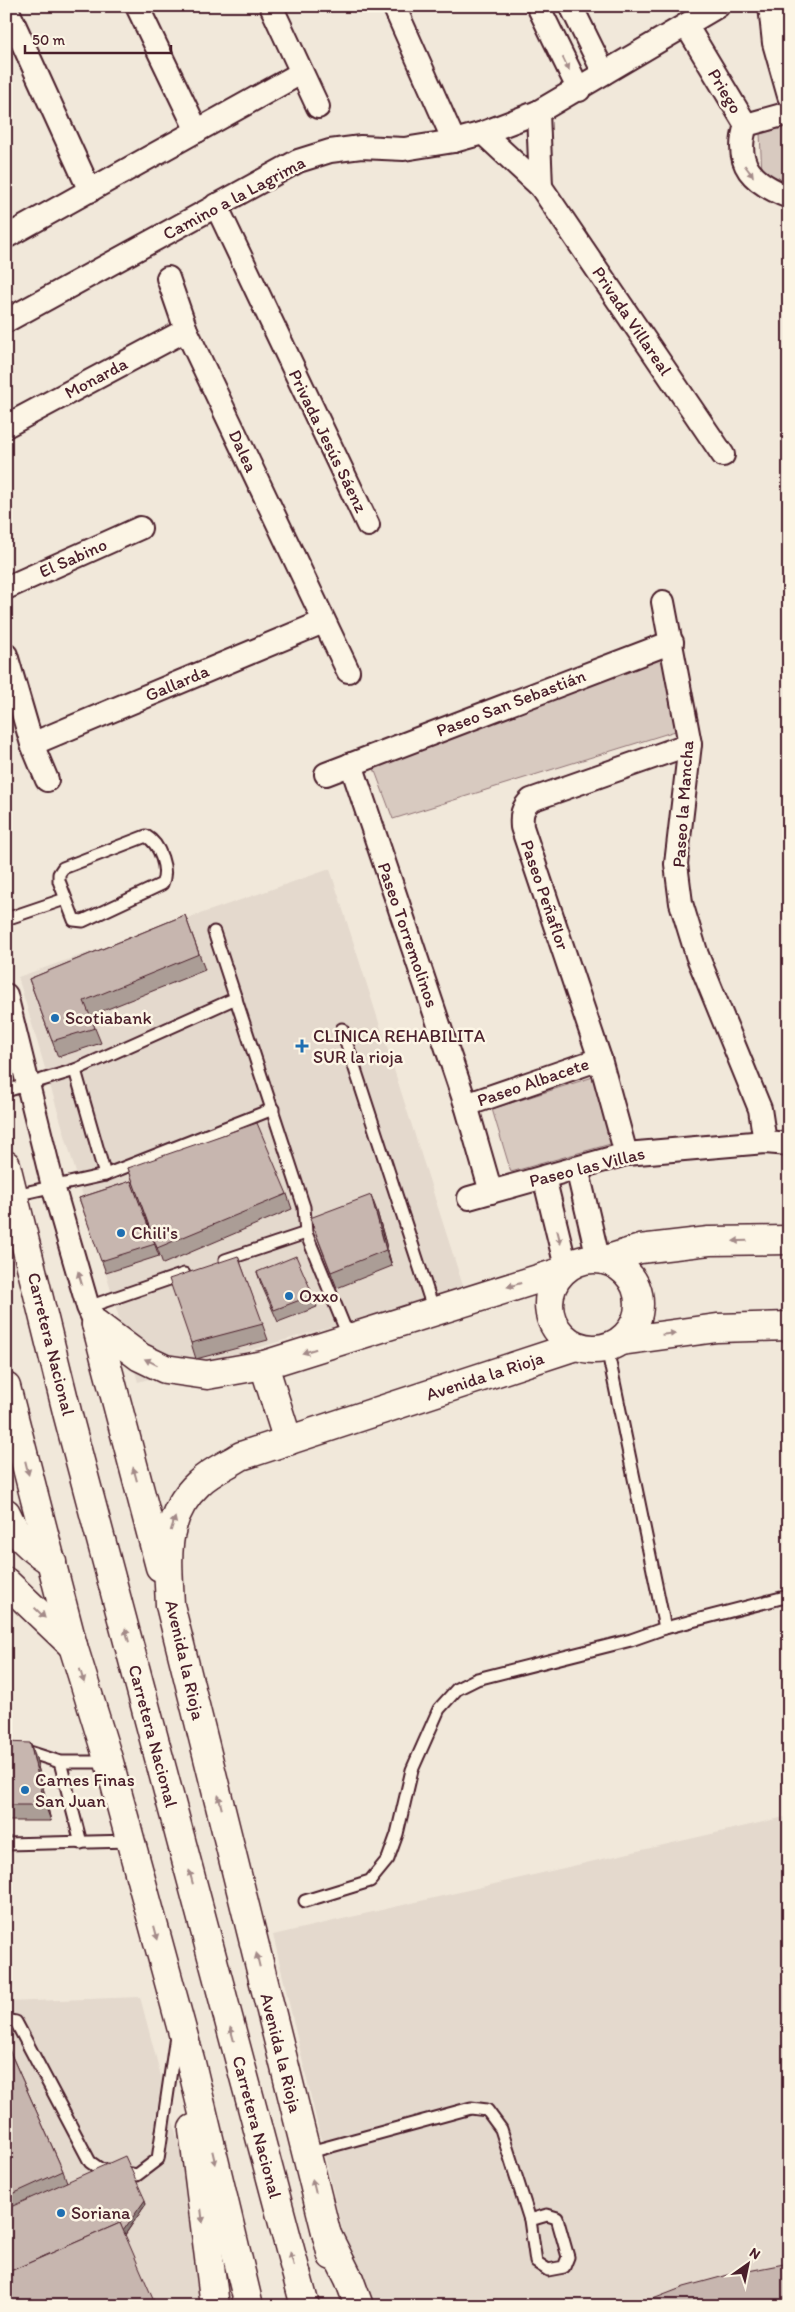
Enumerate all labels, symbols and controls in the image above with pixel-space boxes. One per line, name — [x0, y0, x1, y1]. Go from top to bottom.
scale bar — [25, 22, 171, 54]
text: 50 m — [32, 31, 65, 49]
one-way arrow — [562, 57, 570, 71]
street label: Priego — [703, 64, 747, 118]
street label: Camino a la Lagrima — [159, 151, 309, 245]
one-way arrow — [744, 164, 755, 177]
street label: Privada Villareal — [587, 262, 677, 380]
street label: Monarda — [61, 352, 132, 404]
street label: Privada Jesús Sáenz — [284, 366, 372, 517]
street label: Dalea — [224, 426, 263, 476]
street label: El Sabino — [36, 533, 110, 583]
street label: Gallarda — [142, 659, 213, 706]
street label: Paseo San Sebastián — [433, 664, 589, 742]
street label: Paseo la Mancha — [668, 739, 698, 868]
street label: Paseo Peñaflor — [516, 837, 574, 954]
street label: Paseo Torremolinos — [373, 860, 443, 1010]
place label: Scotiabank — [65, 1007, 152, 1029]
marker: Scotiabank — [49, 1012, 61, 1024]
place label: CLINICA REHABILITA SUR la rioja — [313, 1025, 486, 1068]
marker: CLINICA REHABILITA SUR la rioja — [295, 1039, 309, 1053]
street label: Paseo Albacete — [474, 1053, 592, 1111]
street label: Paseo las Villas — [527, 1142, 647, 1192]
place label: Chili's — [131, 1222, 178, 1244]
marker: Chili's — [115, 1227, 127, 1239]
one-way arrow — [555, 1229, 563, 1244]
one-way arrow — [732, 1237, 748, 1245]
street label: Carretera Nacional — [23, 1270, 79, 1418]
one-way arrow — [75, 1270, 83, 1285]
one-way arrow — [506, 1282, 521, 1290]
place label: Oxxo — [299, 1285, 339, 1307]
marker: Oxxo — [283, 1290, 295, 1302]
one-way arrow — [661, 1330, 677, 1338]
street label: Avenida la Rioja — [423, 1346, 547, 1405]
one-way arrow — [301, 1347, 316, 1355]
one-way arrow — [144, 1358, 159, 1366]
one-way arrow — [23, 1460, 31, 1475]
one-way arrow — [131, 1466, 139, 1481]
one-way arrow — [169, 1517, 177, 1532]
street label: Avenida la Rioja — [160, 1598, 210, 1723]
one-way arrow — [34, 1607, 46, 1619]
one-way arrow — [122, 1628, 130, 1643]
street label: Carretera Nacional — [123, 1662, 183, 1810]
one-way arrow — [79, 1668, 87, 1683]
place label: Carnes Finas San Juan — [35, 1769, 135, 1812]
marker: Carnes Finas San Juan — [19, 1784, 31, 1796]
one-way arrow — [216, 1795, 224, 1810]
one-way arrow — [186, 1869, 194, 1884]
one-way arrow — [152, 1925, 160, 1940]
one-way arrow — [254, 1953, 262, 1968]
street label: Avenida la Rioja — [256, 1991, 307, 2116]
one-way arrow — [228, 2027, 236, 2042]
street label: Carretera Nacional — [227, 2053, 287, 2201]
one-way arrow — [210, 2150, 218, 2165]
one-way arrow — [310, 2178, 318, 2193]
place label: Soriana — [71, 2202, 131, 2224]
marker: Soriana — [55, 2207, 67, 2219]
one-way arrow — [198, 2208, 206, 2224]
north arrow — [722, 2240, 772, 2290]
text: N — [746, 2244, 763, 2263]
one-way arrow — [288, 2251, 296, 2266]

